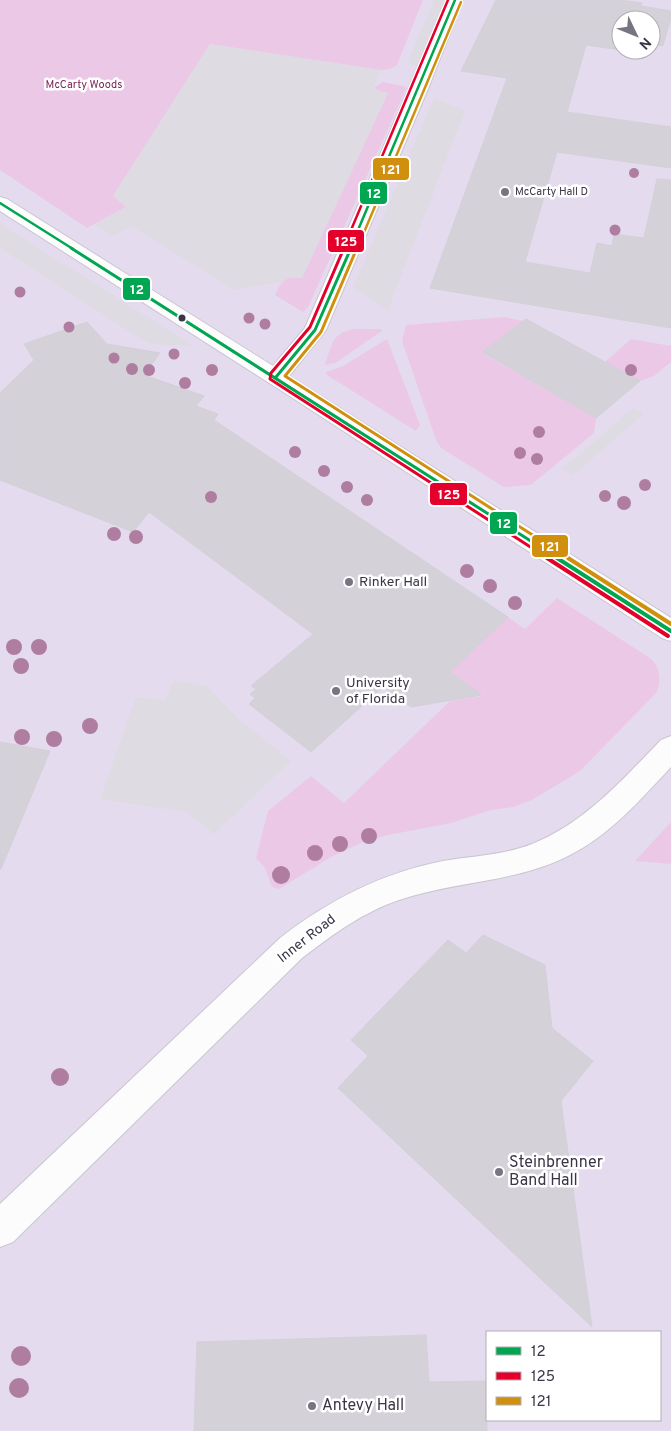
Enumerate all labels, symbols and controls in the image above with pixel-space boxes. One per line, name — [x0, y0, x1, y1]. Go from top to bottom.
north arrow — [611, 10, 661, 60]
text: N — [635, 33, 654, 52]
park label: McCarty Woods — [46, 78, 122, 92]
line badge: 121 — [372, 157, 410, 181]
text: 121 — [381, 162, 401, 179]
line badge: 12 — [359, 181, 388, 205]
place label: McCarty Hall D — [515, 185, 588, 199]
text: 12 — [367, 186, 381, 203]
marker: McCarty Hall D — [499, 186, 511, 198]
line badge: 125 — [327, 229, 365, 253]
text: 125 — [335, 234, 357, 251]
line badge: 12 — [122, 277, 151, 301]
text: 12 — [130, 282, 144, 299]
unlabelled marker — [177, 313, 187, 323]
line badge: 125 — [429, 482, 468, 506]
text: 125 — [438, 487, 460, 504]
line badge: 12 — [489, 511, 518, 535]
text: 12 — [497, 516, 511, 533]
line badge: 121 — [531, 534, 569, 558]
text: 121 — [540, 539, 560, 556]
place label: Rinker Hall — [359, 574, 427, 591]
marker: Rinker Hall — [343, 576, 355, 588]
place label: University of Florida — [346, 675, 410, 708]
marker: University of Florida — [330, 685, 342, 697]
street label: Inner Road — [275, 911, 339, 967]
place label: Steinbrenner Band Hall — [509, 1153, 603, 1191]
marker: Steinbrenner Band Hall — [493, 1166, 505, 1178]
legend — [486, 1331, 661, 1421]
text: 12 — [531, 1343, 546, 1362]
text: 125 — [531, 1368, 555, 1387]
text: 121 — [531, 1393, 551, 1412]
place label: Antevy Hall — [322, 1396, 404, 1416]
marker: Antevy Hall — [306, 1400, 318, 1412]

